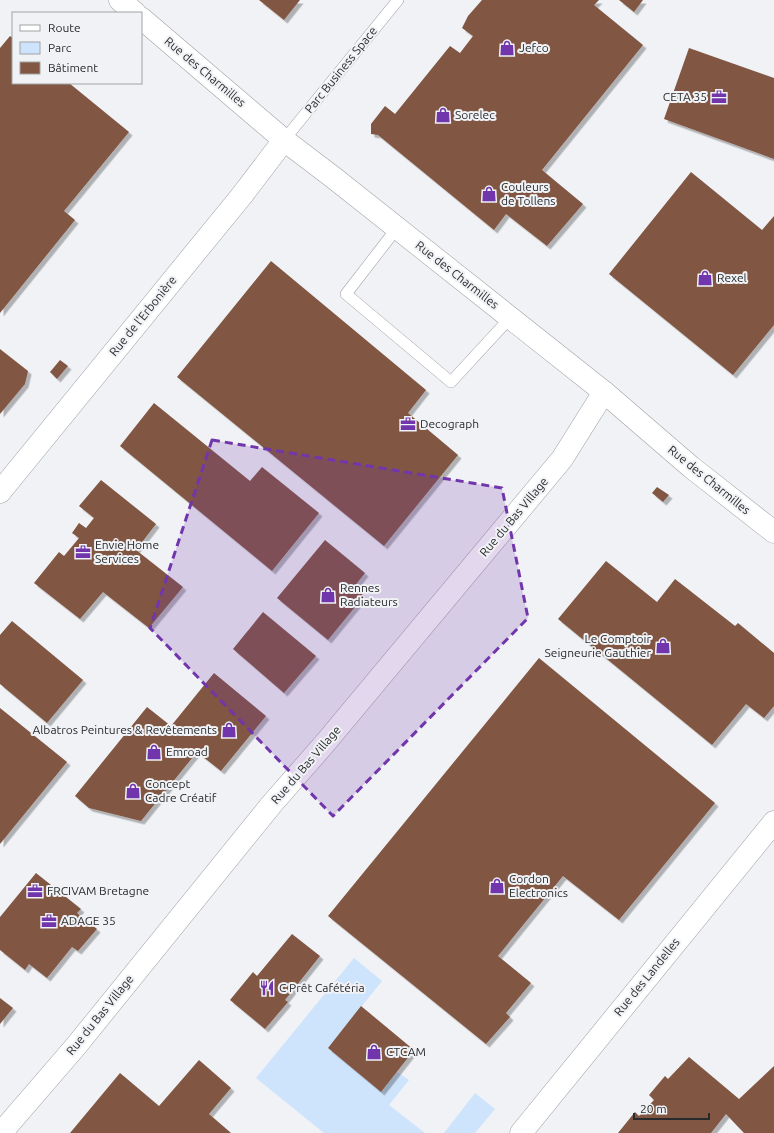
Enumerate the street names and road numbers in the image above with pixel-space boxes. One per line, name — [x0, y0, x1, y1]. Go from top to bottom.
street label: Parc Business Space — [302, 24, 379, 115]
street label: Rue des Charmilles — [162, 34, 248, 109]
street label: Rue des Charmilles — [413, 238, 501, 311]
street label: Rue de l'Erbonière — [106, 273, 179, 358]
street label: Rue des Charmilles — [666, 443, 753, 517]
street label: Rue du Bas Village — [477, 475, 550, 559]
street label: Rue du Bas Village — [268, 723, 343, 806]
street label: Rue des Landelles — [611, 935, 682, 1018]
street label: Rue du Bas Village — [63, 972, 136, 1057]

